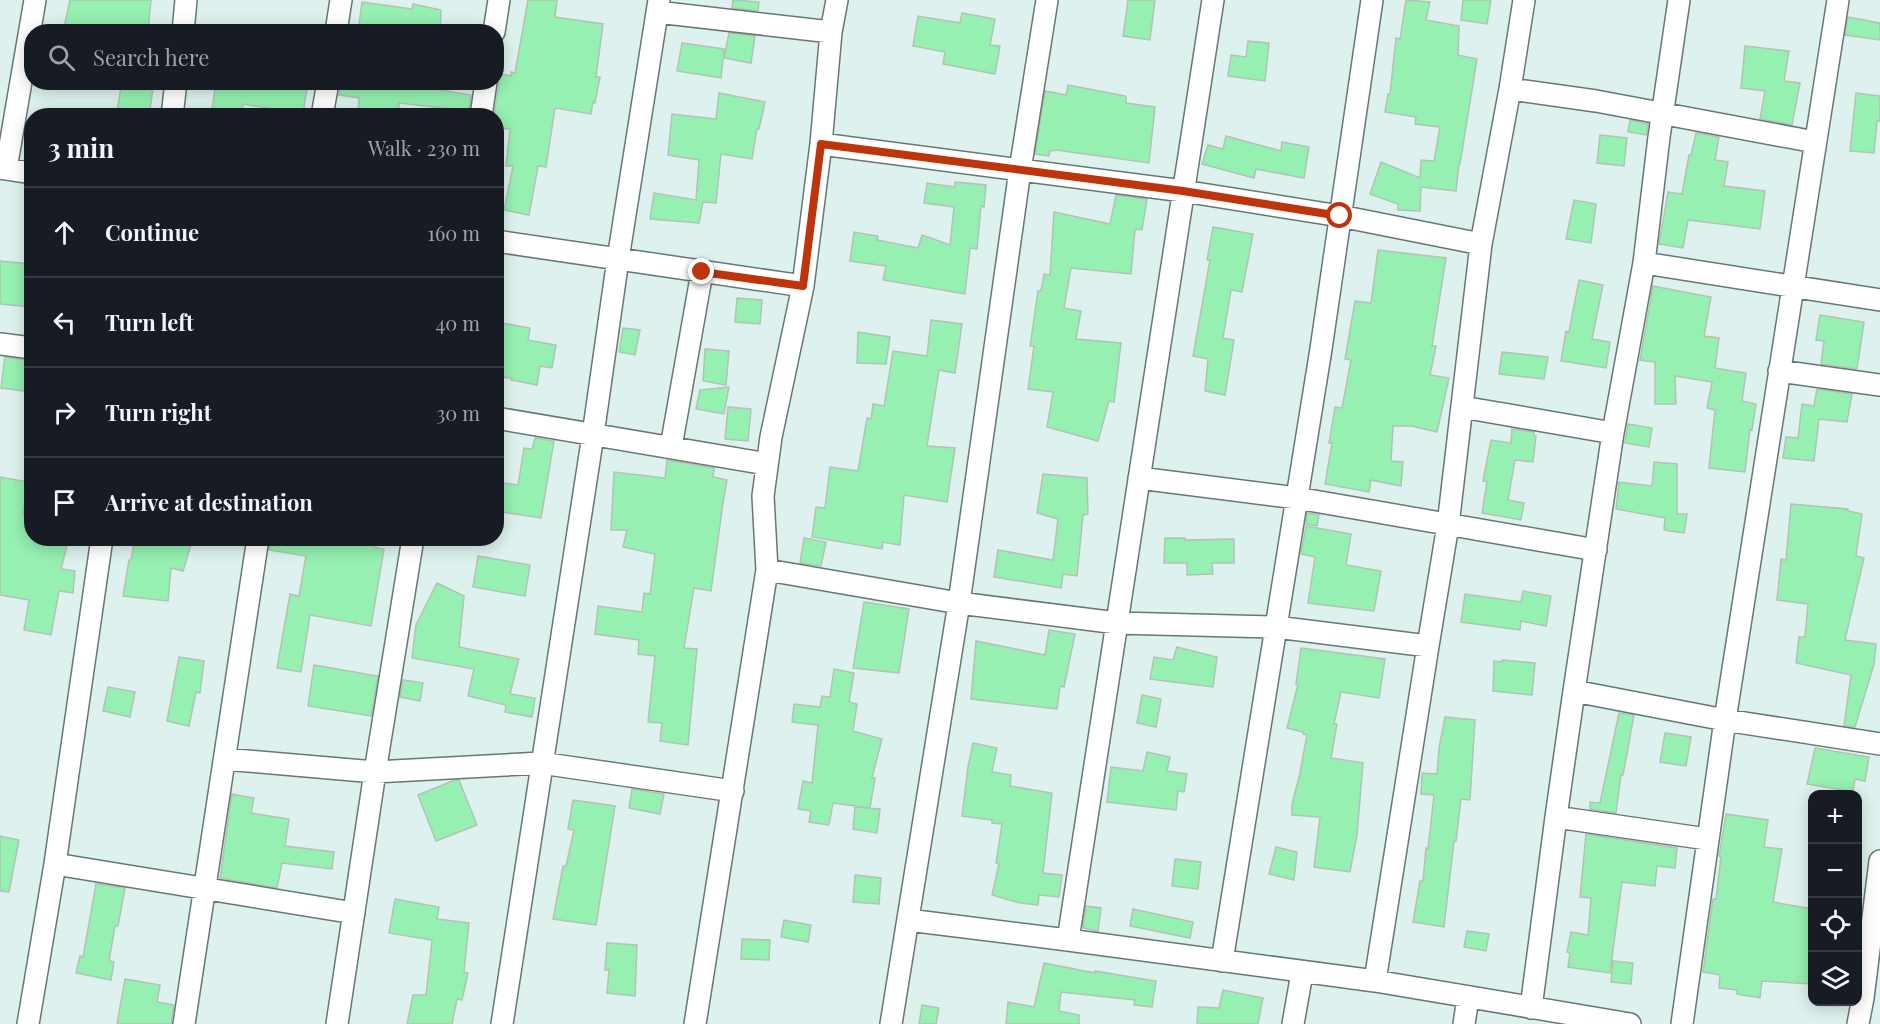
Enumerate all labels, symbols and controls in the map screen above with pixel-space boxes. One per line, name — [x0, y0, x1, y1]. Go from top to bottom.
search box — [24, 24, 504, 90]
icon: search — [45, 41, 78, 74]
text: Search here — [93, 42, 209, 72]
text: 3 min — [48, 130, 114, 165]
text: Walk · 230 m — [368, 134, 480, 161]
route start — [1326, 202, 1352, 228]
icon: ahead — [48, 216, 81, 249]
text: Continue — [105, 217, 199, 247]
text: 160 m — [428, 219, 480, 246]
route end — [688, 258, 714, 284]
icon: left — [48, 306, 81, 339]
text: Turn left — [105, 307, 194, 337]
text: 40 m — [435, 309, 480, 336]
icon: right — [48, 396, 81, 429]
text: Turn right — [105, 397, 211, 427]
text: 30 m — [436, 399, 480, 426]
icon: arrive — [48, 486, 81, 519]
text: Arrive at destination — [105, 487, 313, 517]
map controls — [1808, 790, 1862, 1006]
button: + — [1808, 790, 1862, 844]
button: − — [1808, 844, 1862, 898]
button: locate — [1808, 898, 1862, 952]
button: layers — [1808, 952, 1862, 1006]

